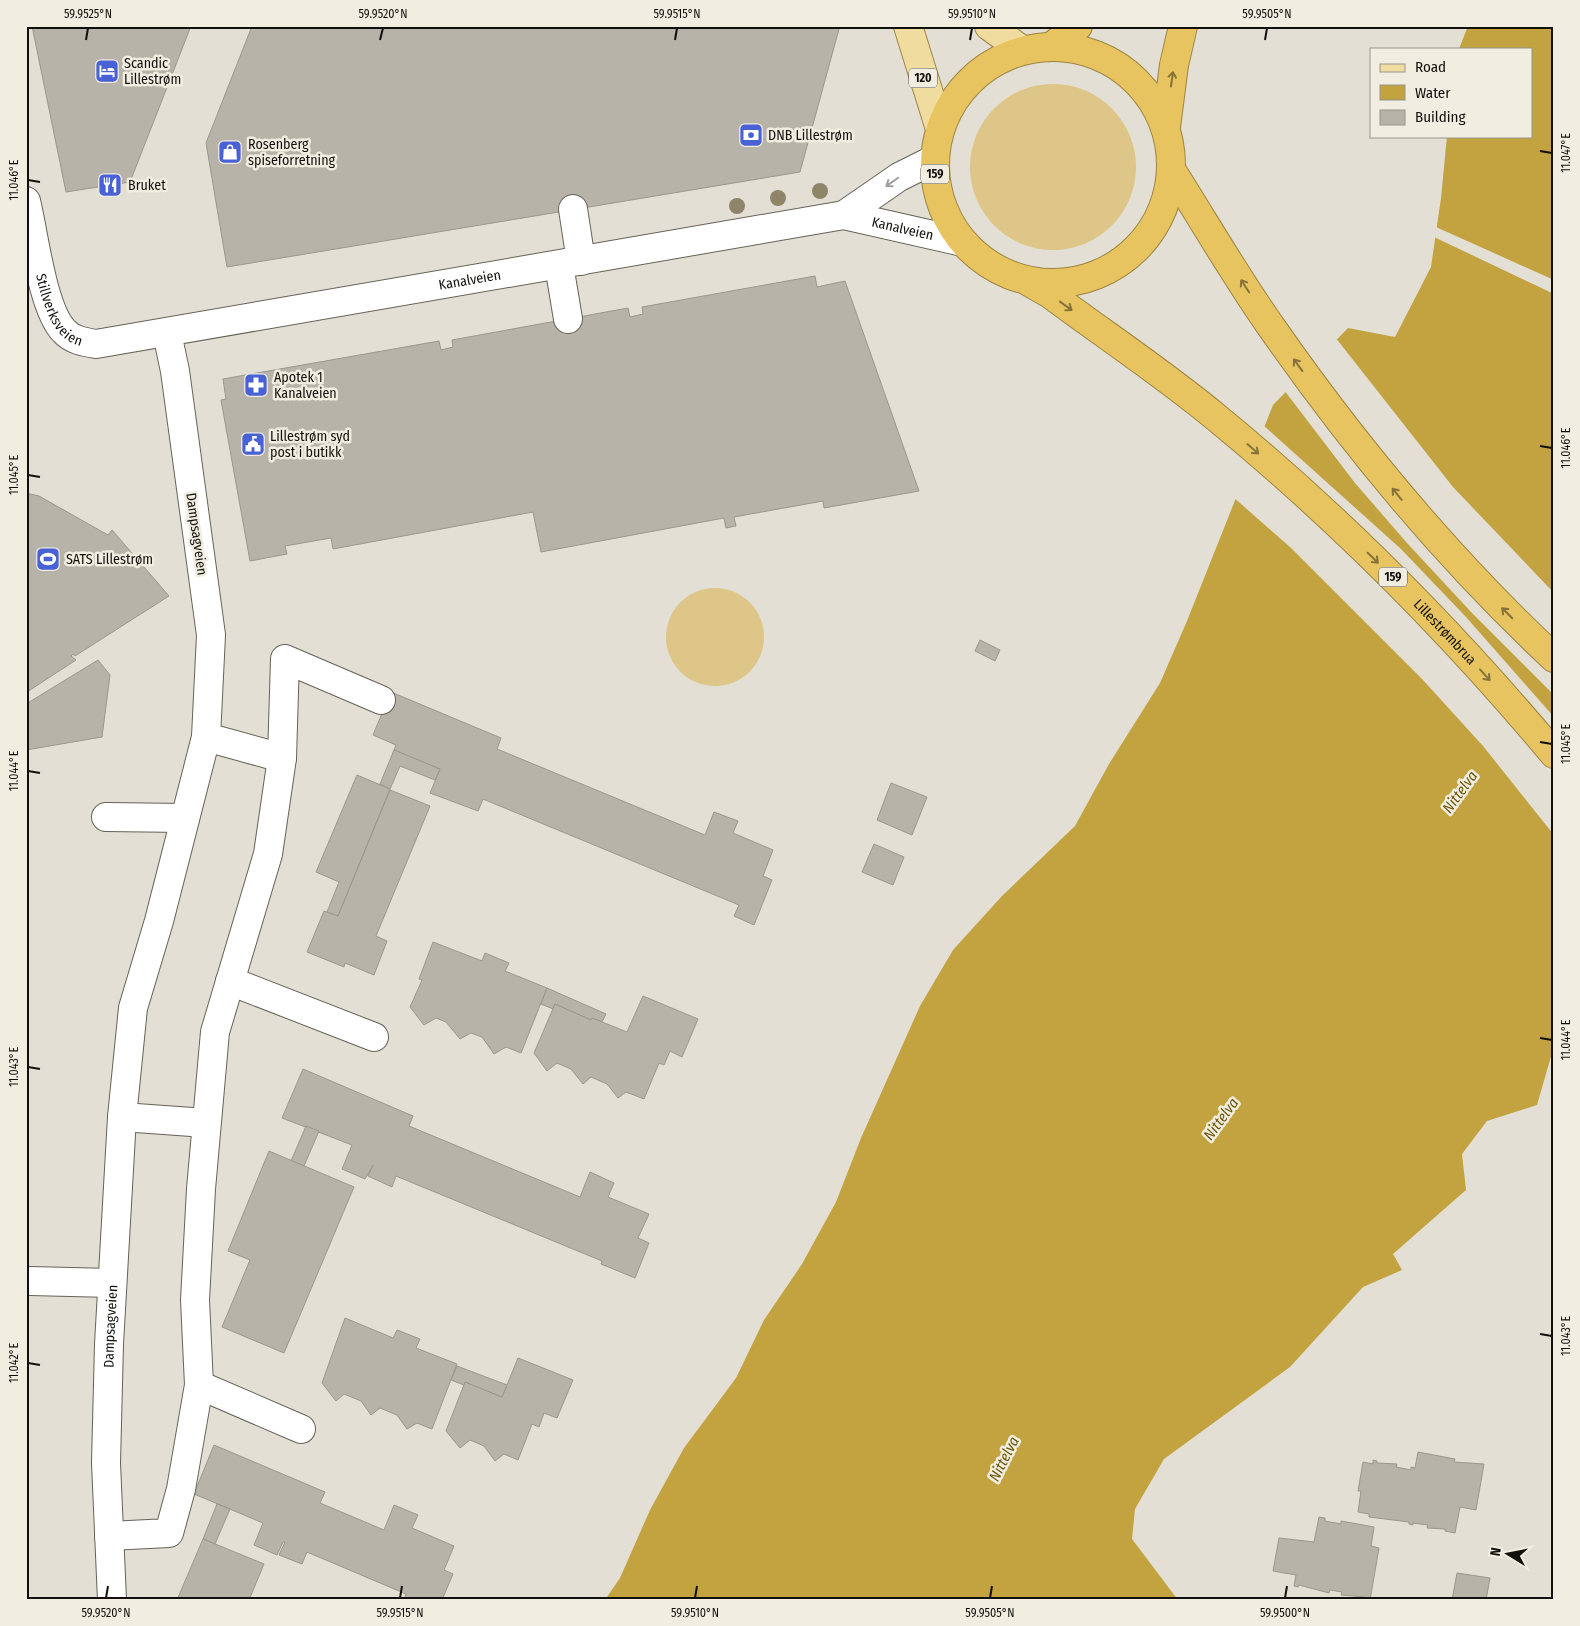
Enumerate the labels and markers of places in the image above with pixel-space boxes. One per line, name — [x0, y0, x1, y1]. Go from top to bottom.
place label: Scandic Lillestrøm — [124, 55, 181, 88]
hotel icon: Scandic Lillestrøm — [94, 58, 120, 84]
bank icon: DNB Lillestrøm — [738, 122, 764, 148]
place label: DNB Lillestrøm — [768, 127, 853, 144]
place label: Rosenberg spiseforretning — [248, 136, 336, 169]
shop icon: Rosenberg spiseforretning — [217, 139, 243, 165]
restaurant icon: Bruket — [97, 172, 123, 198]
place label: Bruket — [128, 177, 166, 194]
place label: Apotek 1 Kanalveien — [274, 369, 337, 402]
pharmacy icon: Apotek 1 Kanalveien — [243, 372, 269, 398]
place label: Lillestrøm syd post i butikk — [270, 428, 350, 461]
public building icon: Lillestrøm syd post i butikk — [240, 431, 266, 457]
sports icon: SATS Lillestrøm — [35, 546, 61, 572]
place label: SATS Lillestrøm — [66, 551, 153, 568]

